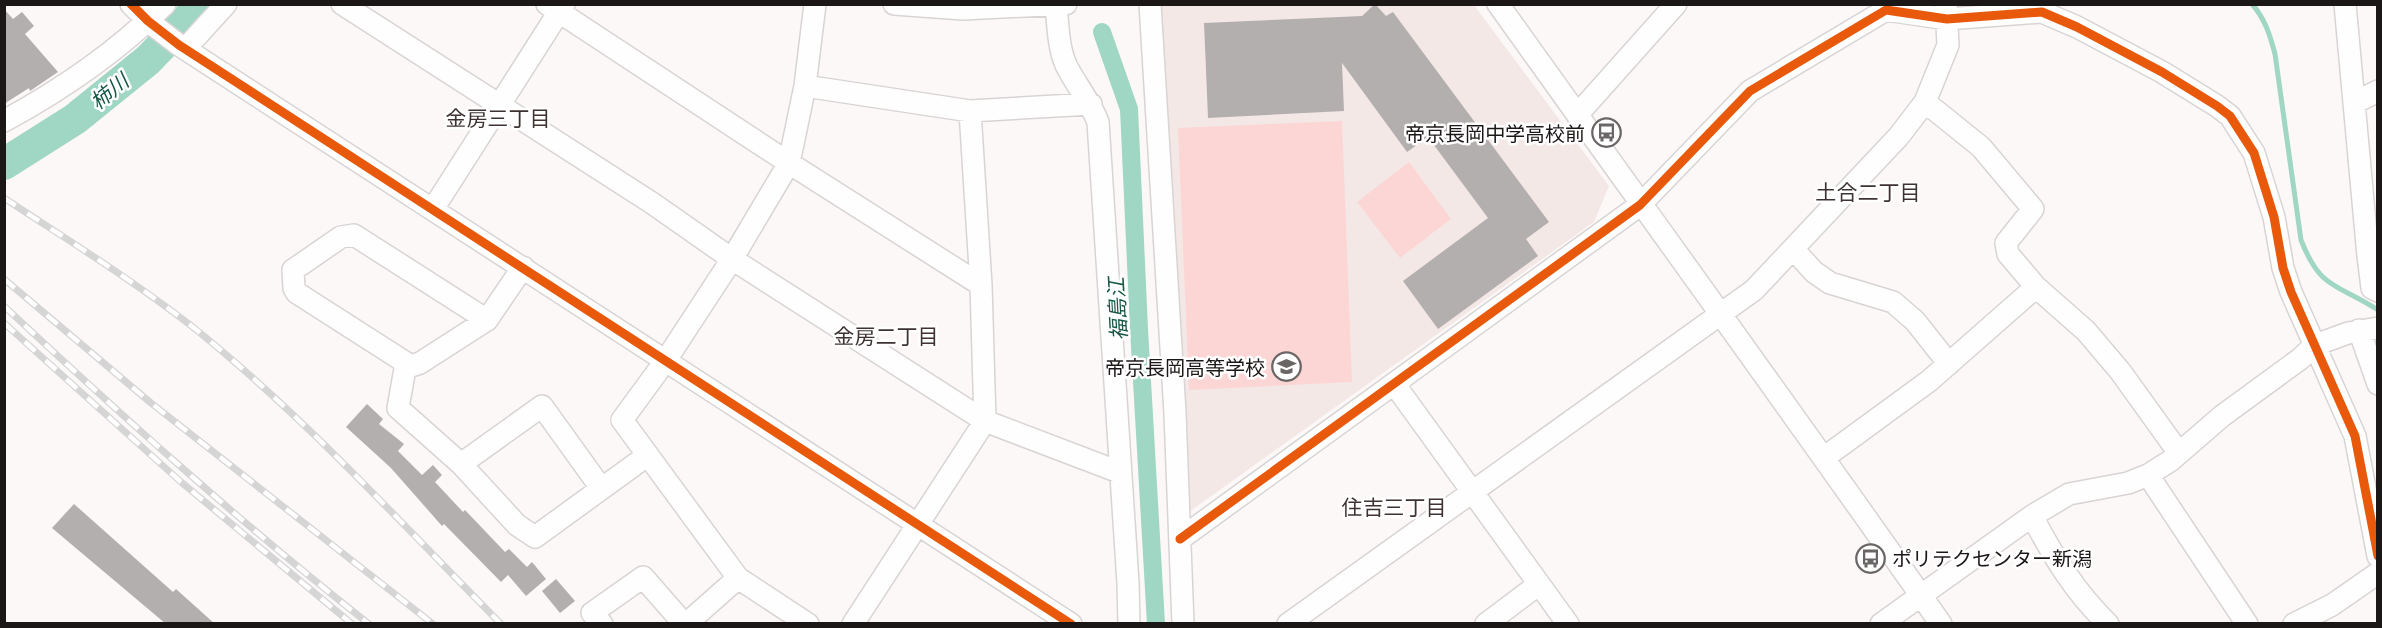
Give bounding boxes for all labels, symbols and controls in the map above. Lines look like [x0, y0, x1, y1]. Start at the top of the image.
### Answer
water label: 柿川 [85, 67, 134, 114]
district label: 金房三丁目 [446, 106, 551, 130]
bus stop icon: 帝京長岡中学高校前 [1590, 117, 1622, 149]
place label: 帝京長岡中学高校前 [1405, 122, 1585, 145]
district label: 土合二丁目 [1816, 180, 1921, 204]
water label: 福島江 [1103, 275, 1131, 341]
district label: 金房二丁目 [834, 324, 939, 348]
school or university icon: 帝京長岡高等学校 [1270, 351, 1302, 383]
place label: 帝京長岡高等学校 [1105, 356, 1265, 379]
district label: 住吉三丁目 [1342, 495, 1447, 519]
bus stop icon: ポリテクセンター新潟 [1855, 542, 1887, 574]
place label: ポリテクセンター新潟 [1892, 547, 2092, 570]

